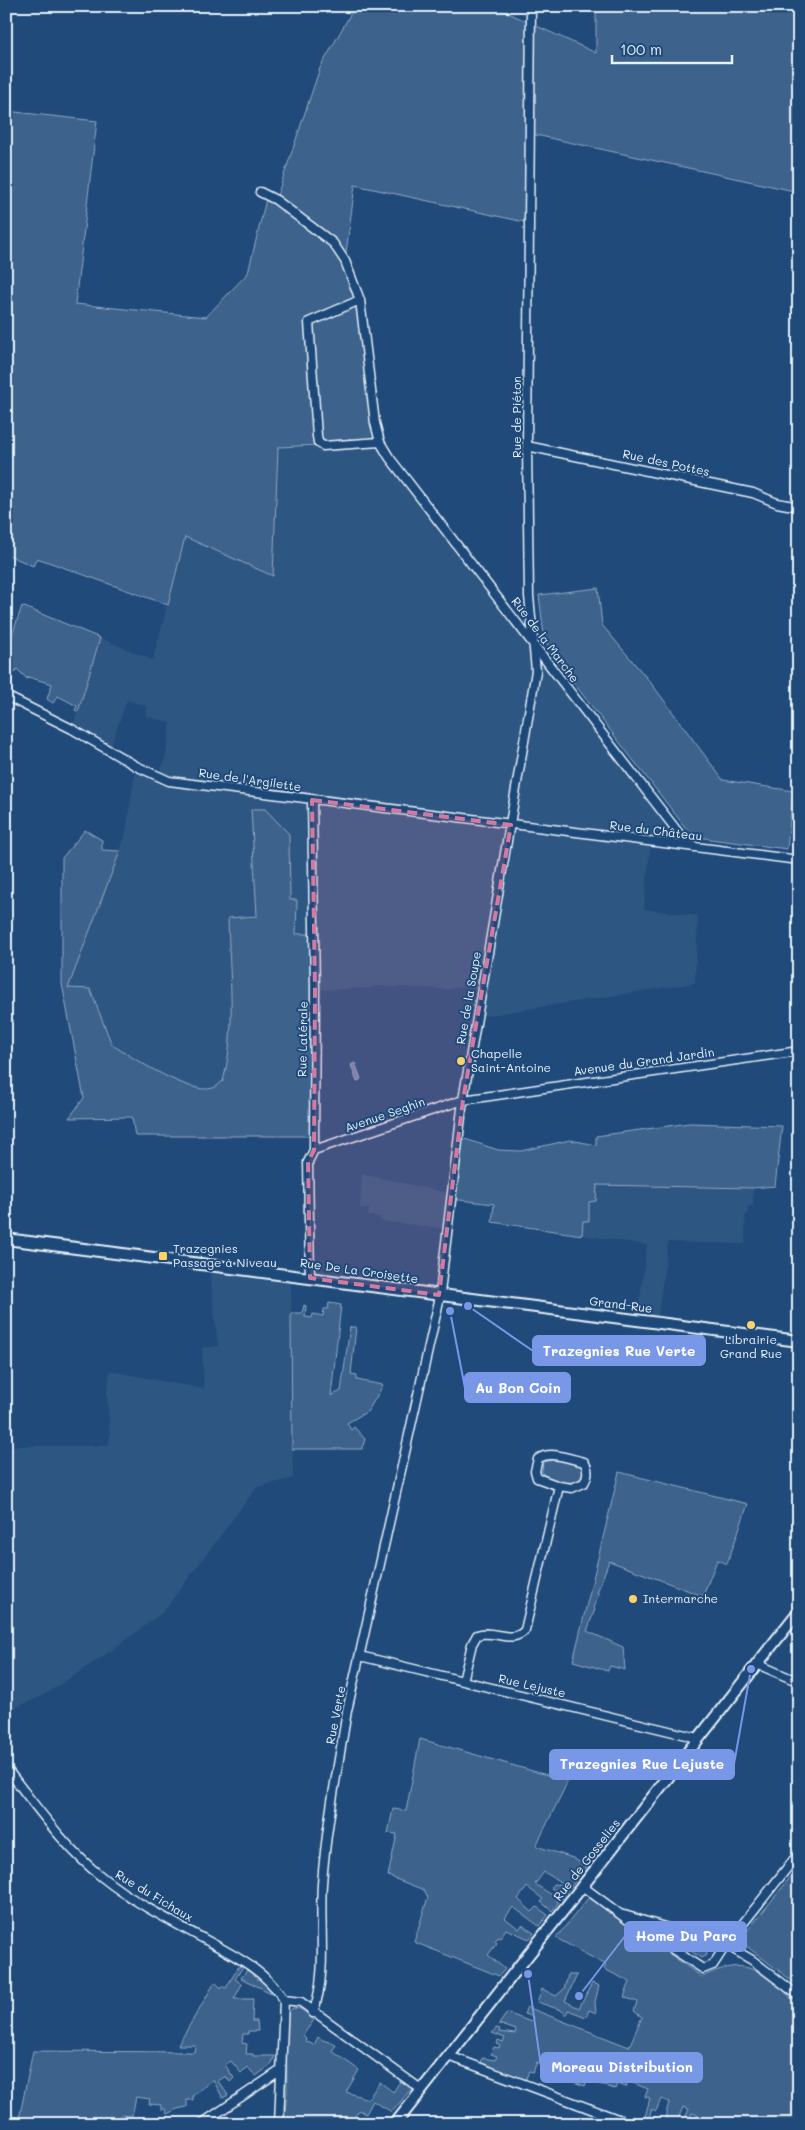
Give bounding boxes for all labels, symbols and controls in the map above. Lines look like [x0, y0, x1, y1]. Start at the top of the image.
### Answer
scale bar [612, 32, 732, 64]
text: 100 m [620, 39, 662, 59]
street label: Rue de Piéton [508, 376, 524, 458]
street label: Rue des Pottes [621, 445, 711, 479]
street label: Rue de la Marche [508, 593, 583, 685]
street label: Rue de l'Argilette [198, 764, 302, 794]
street label: Rue du Château [609, 816, 703, 844]
street label: Rue de la Soupe [452, 950, 484, 1046]
street label: Rue Latérale [293, 1001, 311, 1077]
street label: Avenue du Grand Jardin [572, 1043, 715, 1079]
place label: Chapelle Saint-Antoine [471, 1045, 551, 1075]
marker: Chapelle Saint-Antoine [455, 1055, 467, 1067]
street label: Avenue Seghin [343, 1093, 427, 1135]
place label: Trazegnies Passage à Niveau [173, 1240, 277, 1270]
marker: Trazegnies Passage à Niveau [157, 1250, 169, 1262]
street label: Rue De La Croisette [299, 1254, 419, 1286]
street label: Grand-Rue [589, 1292, 654, 1316]
marker: Librairie Grand Rue [745, 1319, 757, 1331]
place label: Librairie Grand Rue [720, 1331, 782, 1361]
callout: Trazegnies Rue Verte [533, 1336, 705, 1365]
text: Trazegnies Rue Verte [543, 1341, 695, 1360]
callout: Au Bon Coin [465, 1373, 570, 1402]
text: Au Bon Coin [475, 1378, 561, 1397]
place label: Intermarche [643, 1590, 718, 1606]
marker: Intermarche [627, 1593, 639, 1605]
street label: Rue Lejuste [497, 1670, 567, 1701]
street label: Rue Verte [321, 1684, 349, 1745]
callout: Trazegnies Rue Lejuste [550, 1750, 734, 1779]
text: Trazegnies Rue Lejuste [560, 1754, 724, 1773]
street label: Rue de Gosselies [549, 1815, 623, 1903]
street label: Rue du Fichaux [113, 1866, 196, 1925]
callout: Home Du Parc [625, 1922, 746, 1951]
text: Home Du Parc [635, 1926, 737, 1945]
callout: Moreau Distribution [541, 2053, 702, 2082]
text: Moreau Distribution [551, 2057, 693, 2076]

